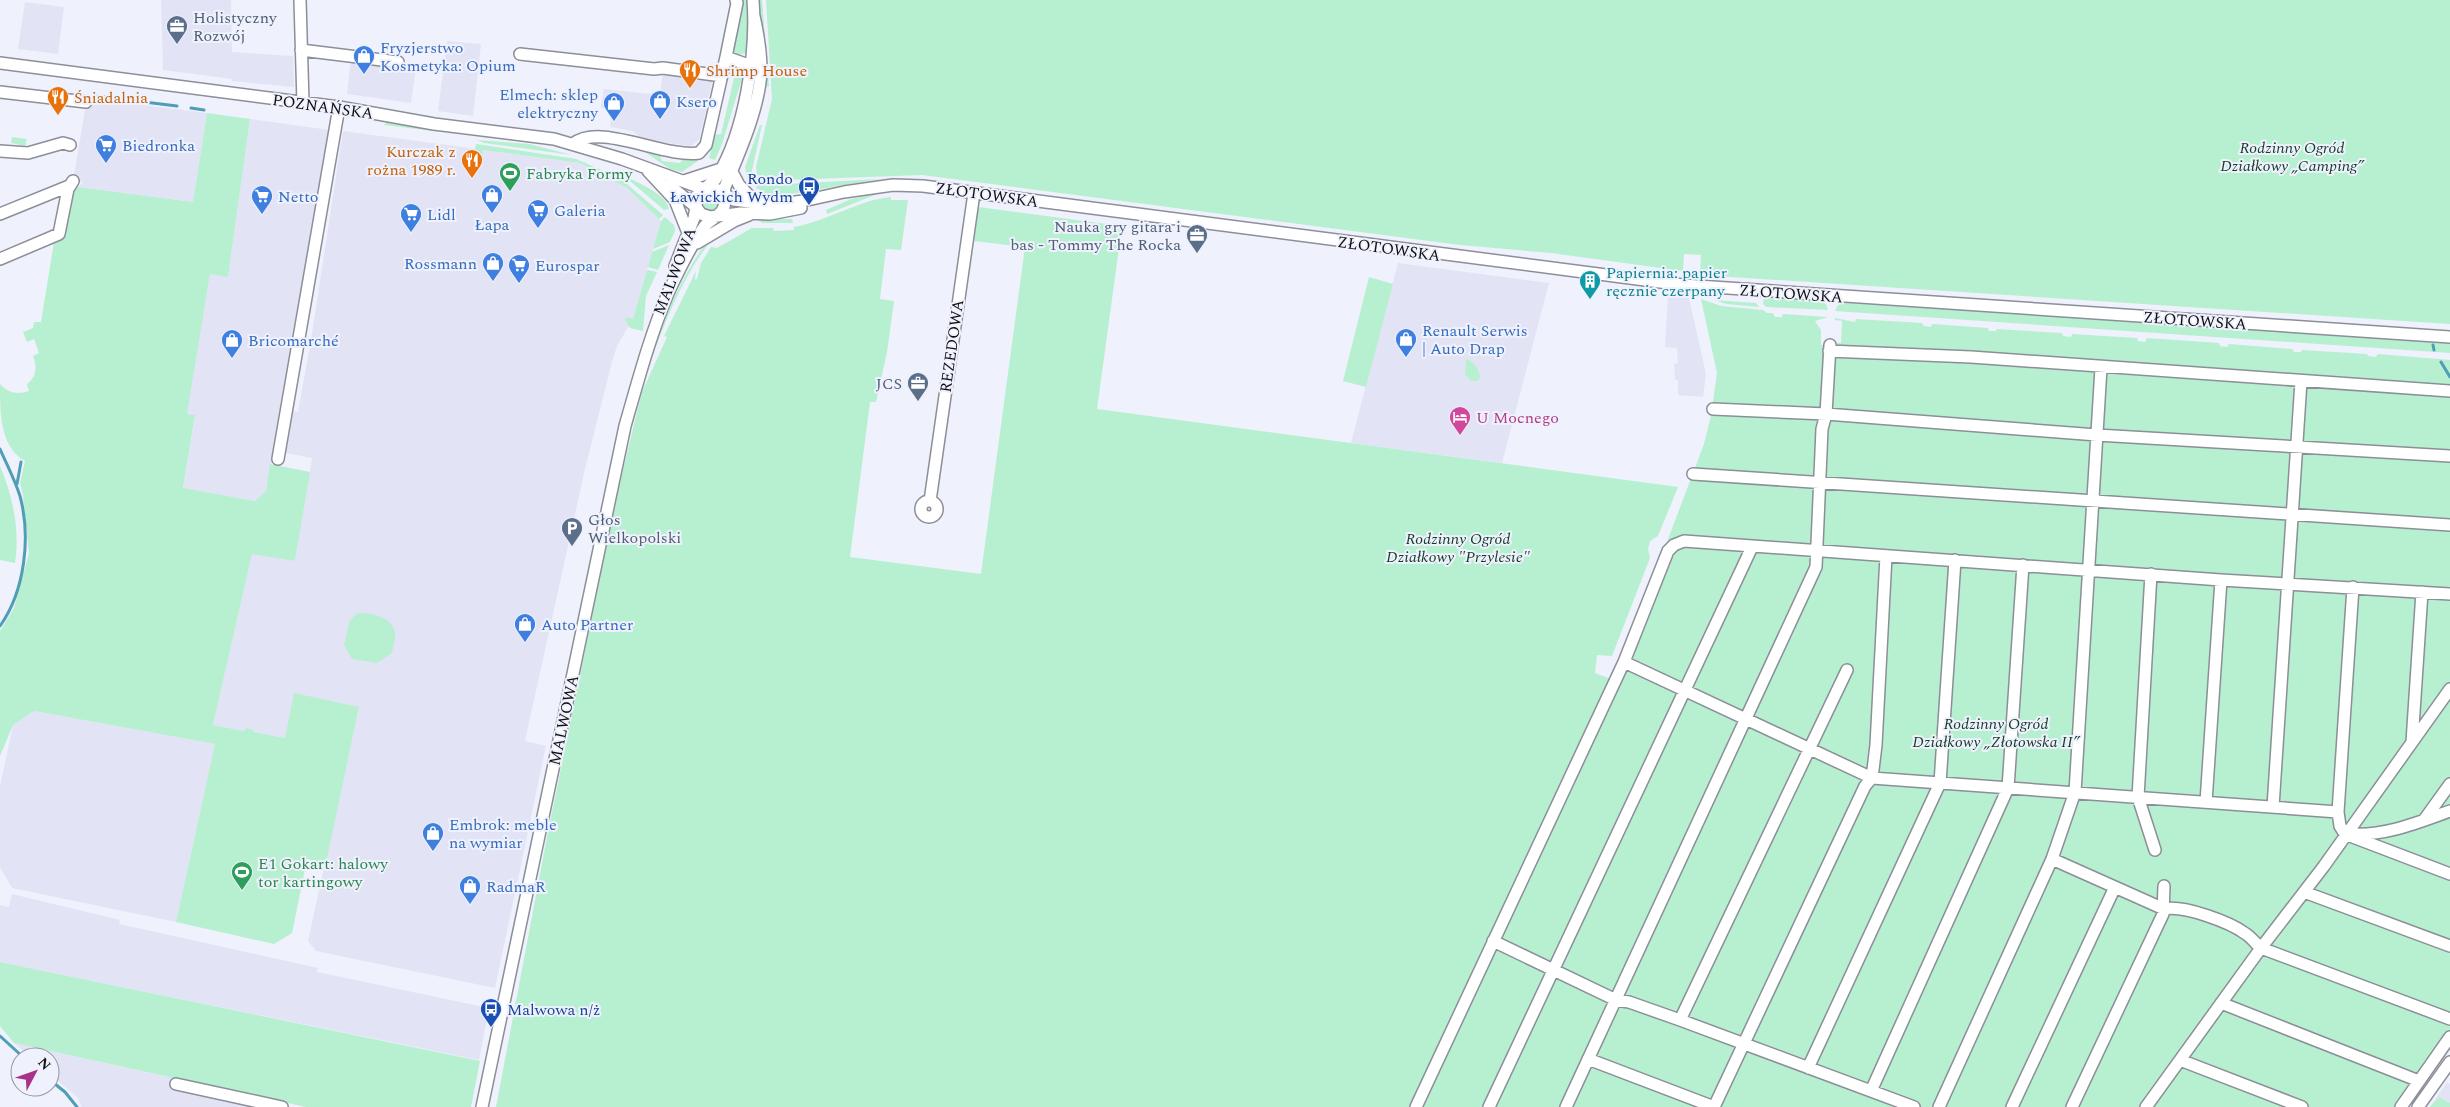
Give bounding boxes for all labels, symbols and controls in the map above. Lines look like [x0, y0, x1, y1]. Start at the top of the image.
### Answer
place label: Holistyczny Rozwój [193, 6, 278, 48]
office icon: Holistyczny Rozwój [165, 14, 189, 45]
place label: Fryzjerstwo Kosmetyka: Opium [380, 36, 516, 78]
shop icon: Fryzjerstwo Kosmetyka: Opium [352, 44, 376, 75]
restaurant icon: Shrimp House [678, 58, 702, 89]
place label: Shrimp House [706, 59, 807, 83]
place label: Elmech: sklep elektryczny [499, 83, 599, 125]
restaurant icon: Śniadalnia [46, 85, 70, 116]
place label: Śniadalnia [74, 86, 148, 110]
street label: POZNAŃSKA [271, 88, 375, 126]
shop icon: Ksero [648, 89, 672, 120]
place label: Ksero [676, 90, 717, 114]
shop icon: Elmech: sklep elektryczny [602, 91, 626, 122]
supermarket icon: Biedronka [94, 133, 118, 164]
place label: Biedronka [122, 134, 195, 158]
park label: Rodzinny Ogród Działkowy „Camping” [2220, 136, 2365, 178]
place label: Kurczak z rożna 1989 r. [367, 140, 456, 182]
restaurant icon: Kurczak z rożna 1989 r. [460, 148, 484, 179]
sports icon: Fabryka Formy [498, 161, 522, 192]
place label: Fabryka Formy [526, 162, 634, 186]
place label: Rondo Ławickich Wydm [670, 167, 793, 209]
bus stop icon: Rondo Ławickich Wydm [797, 175, 821, 206]
street label: ZŁOTOWSKA [934, 176, 1040, 214]
shop icon: Łapa [480, 183, 504, 214]
supermarket icon: Netto [250, 184, 274, 215]
place label: Netto [278, 185, 319, 209]
supermarket icon: Galeria [526, 198, 550, 229]
place label: Galeria [554, 199, 606, 223]
supermarket icon: Lidl [399, 202, 423, 233]
place label: Lidl [427, 203, 456, 227]
place label: Łapa [475, 213, 510, 237]
place label: Nauka gry gitara i bas - Tommy The Rocka [1010, 215, 1181, 257]
office icon: Nauka gry gitara i bas - Tommy The Rocka [1185, 223, 1209, 254]
street label: MALWOWA [647, 224, 703, 319]
street label: ZŁOTOWSKA [1336, 230, 1442, 268]
shop icon: Rossmann [481, 251, 505, 282]
place label: Rossmann [404, 252, 477, 276]
supermarket icon: Eurospar [507, 253, 531, 284]
place label: Eurospar [535, 254, 600, 278]
place label: Papiernia: papier ręcznie czerpany [1606, 261, 1727, 303]
building icon: Papiernia: papier ręcznie czerpany [1578, 269, 1602, 300]
street label: ZŁOTOWSKA [1738, 278, 1844, 310]
street label: REZEDOWA [934, 298, 970, 394]
street label: ZŁOTOWSKA [2142, 305, 2248, 337]
place label: Renault Serwis | Auto Drap [1422, 319, 1528, 361]
shop icon: Renault Serwis | Auto Drap [1394, 327, 1418, 358]
shop icon: Bricomarché [220, 328, 244, 359]
place label: Bricomarché [248, 329, 339, 353]
office icon: JCS [906, 371, 930, 402]
place label: JCS [876, 372, 902, 396]
hotel icon: U Mocnego [1448, 405, 1472, 436]
place label: U Mocnego [1476, 406, 1559, 430]
place label: Głos Wielkopolski [588, 508, 681, 550]
parking icon: Głos Wielkopolski [560, 516, 584, 547]
park label: Rodzinny Ogród Działkowy "Przylesie" [1386, 527, 1531, 569]
shop icon: Auto Partner [513, 612, 537, 643]
place label: Auto Partner [541, 613, 633, 637]
street label: MALWOWA [543, 673, 585, 768]
park label: Rodzinny Ogród Działkowy „Złotowska II” [1912, 712, 2081, 754]
place label: Embrok: meble na wymiar [449, 813, 557, 855]
shop icon: Embrok: meble na wymiar [421, 821, 445, 852]
place label: E1 Gokart: halowy tor kartingowy [258, 852, 389, 894]
sports icon: E1 Gokart: halowy tor kartingowy [230, 860, 254, 891]
shop icon: RadmaR [458, 874, 482, 905]
place label: RadmaR [486, 875, 546, 899]
bus stop icon: Malwowa n/ż [479, 997, 503, 1028]
place label: Malwowa n/ż [507, 998, 600, 1022]
north arrow [10, 1047, 60, 1097]
text: N [33, 1053, 56, 1075]

